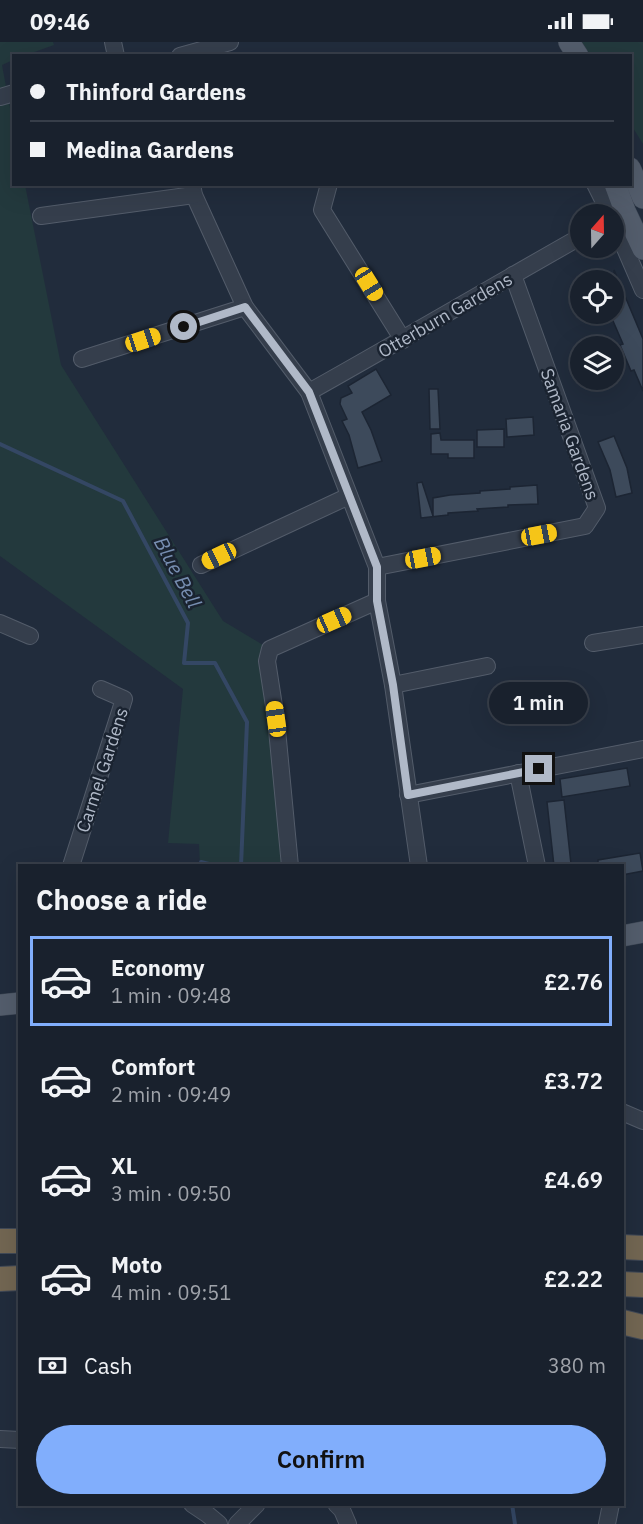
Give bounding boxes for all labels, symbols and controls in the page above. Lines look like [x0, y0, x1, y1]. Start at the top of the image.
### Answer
text: 09:46 [30, 7, 90, 36]
text: Thinford Gardens [66, 77, 246, 106]
text: Medina Gardens [66, 135, 234, 164]
north arrow [570, 204, 624, 258]
map controls [570, 204, 624, 390]
car [352, 264, 386, 304]
street label: Otterburn Gardens [374, 267, 516, 363]
button: locate [570, 270, 624, 324]
route start [170, 313, 197, 340]
car [123, 326, 163, 354]
button: layers [570, 336, 624, 390]
street label: Samaria Gardens [536, 365, 604, 503]
car [520, 523, 558, 547]
water label: Blue Bell [148, 532, 208, 613]
car [199, 540, 239, 572]
car [404, 546, 442, 570]
car [314, 604, 354, 636]
callout: 1 min [490, 682, 588, 724]
text: 1 min [513, 689, 564, 716]
car [265, 700, 287, 738]
street label: Carmel Gardens [71, 705, 133, 835]
route end [525, 755, 552, 782]
text: Choose a ride [36, 882, 207, 917]
text: Economy [111, 953, 205, 982]
icon: car [39, 954, 93, 1008]
text: £2.76 [544, 967, 603, 996]
text: 1 min · 09:48 [111, 982, 231, 1009]
text: Comfort [111, 1052, 195, 1081]
icon: car [39, 1053, 93, 1107]
text: £3.72 [544, 1066, 603, 1095]
text: 2 min · 09:49 [111, 1081, 231, 1108]
text: XL [111, 1151, 137, 1180]
icon: car [39, 1152, 93, 1206]
text: £4.69 [544, 1165, 603, 1194]
text: 3 min · 09:50 [111, 1180, 231, 1207]
text: Moto [111, 1250, 162, 1279]
icon: car [39, 1251, 93, 1305]
text: £2.22 [544, 1264, 603, 1293]
text: 4 min · 09:51 [111, 1279, 231, 1306]
icon: cash [36, 1349, 69, 1382]
text: Cash [84, 1351, 133, 1380]
text: 380 m [548, 1352, 606, 1379]
button: Confirm [36, 1425, 606, 1494]

